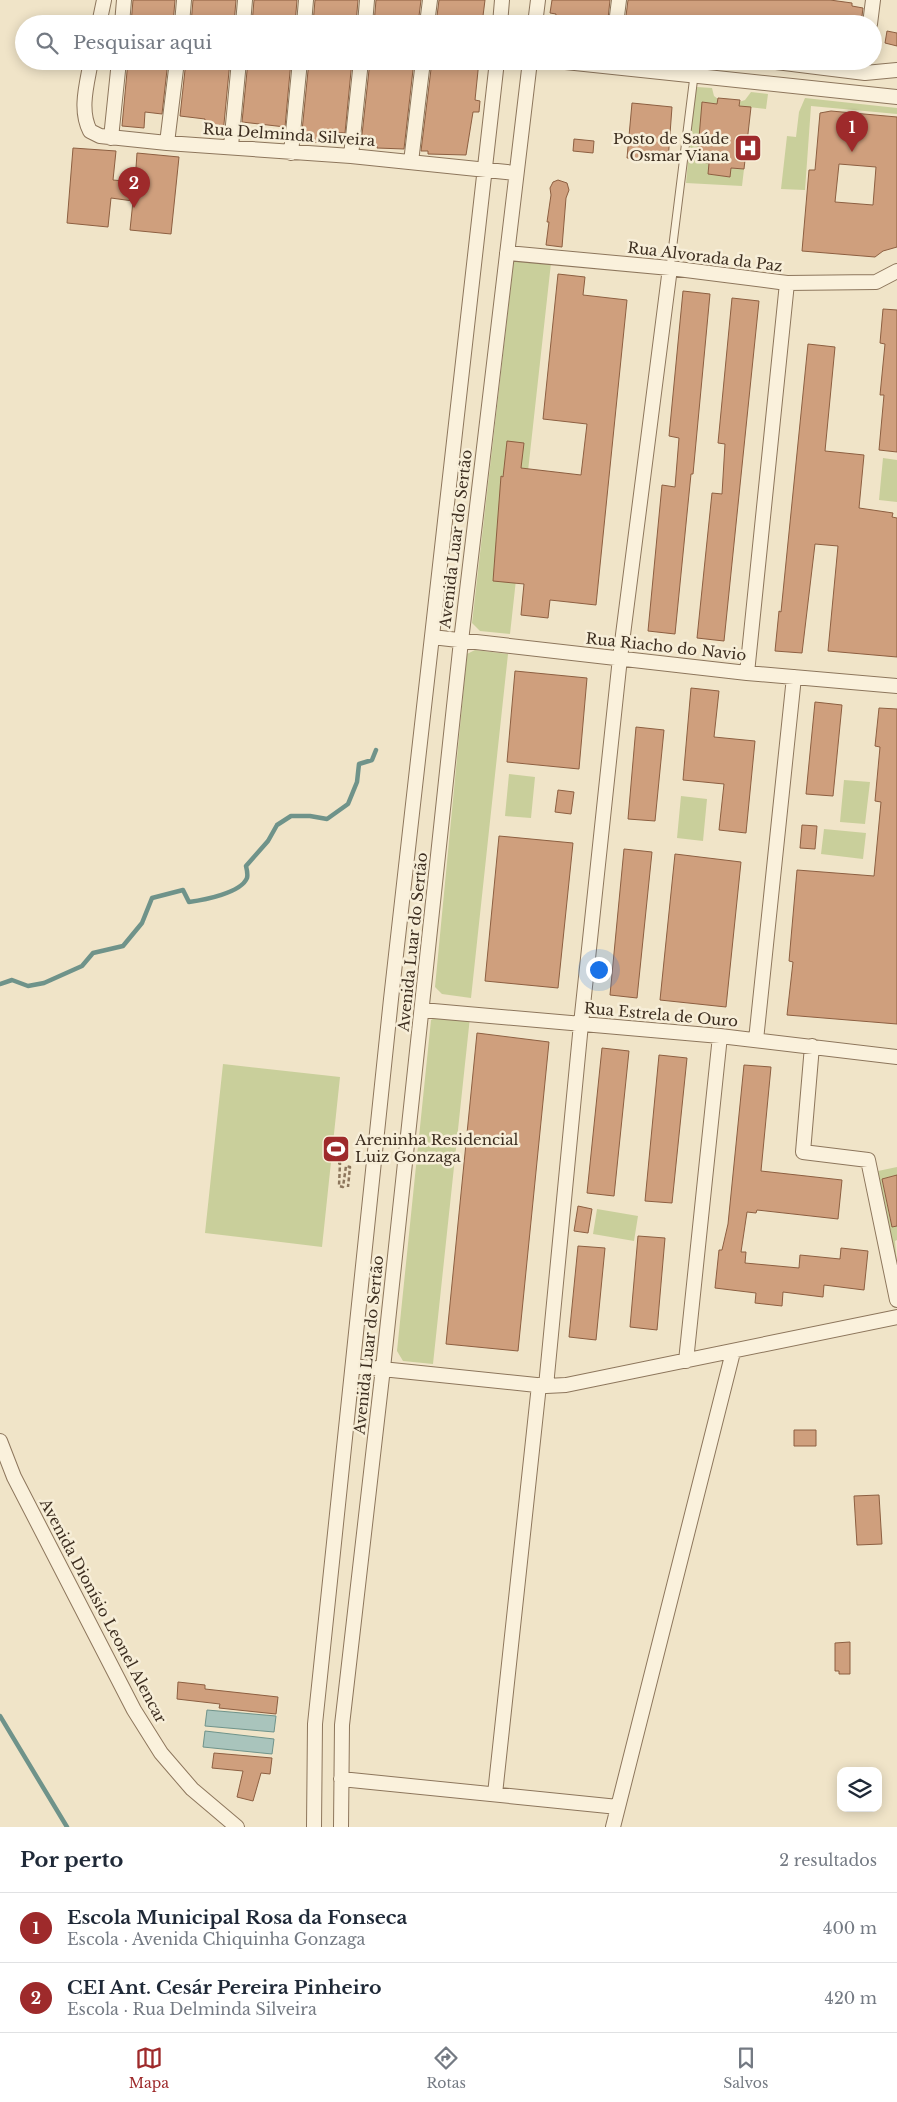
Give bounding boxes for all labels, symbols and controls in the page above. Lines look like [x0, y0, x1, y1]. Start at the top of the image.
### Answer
search box [15, 15, 882, 70]
icon: search [33, 29, 61, 57]
text: Pesquisar aqui [73, 31, 212, 54]
pin: 1 [836, 111, 868, 152]
street label: Rua Delminda Silveira [202, 119, 377, 150]
place label: Posto de Saúde Osmar Viana [613, 129, 730, 165]
hospital icon: Posto de Saúde Osmar Viana [733, 133, 763, 163]
pin: 2 [118, 167, 150, 208]
street label: Rua Alvorada da Paz [626, 238, 784, 275]
street label: Avenida Luar do Sertão [435, 448, 476, 630]
street label: Rua Riacho do Navio [585, 629, 747, 664]
street label: Avenida Luar do Sertão [394, 851, 431, 1033]
your location [586, 957, 612, 983]
street label: Rua Estrela de Ouro [583, 998, 739, 1031]
place label: Areninha Residencial Luiz Gonzaga [354, 1130, 518, 1166]
sports icon: Areninha Residencial Luiz Gonzaga [321, 1134, 351, 1164]
street label: Avenida Luar do Sertão [350, 1254, 387, 1436]
street label: Avenida Dionísio Leonel Alencar [36, 1494, 171, 1727]
map controls [837, 1767, 882, 1812]
button: layers [837, 1767, 882, 1812]
text: Por perto [20, 1847, 123, 1873]
text: 2 resultados [779, 1850, 877, 1870]
text: Escola Municipal Rosa da Fonseca [67, 1906, 407, 1929]
text: 1 [33, 1918, 39, 1938]
text: 400 m [823, 1918, 877, 1938]
text: Escola · Avenida Chiquinha Gonzaga [67, 1929, 365, 1949]
text: CEI Ant. Cesár Pereira Pinheiro [67, 1976, 381, 1999]
text: 2 [31, 1988, 41, 2008]
text: 420 m [825, 1988, 877, 2008]
text: Escola · Rua Delminda Silveira [67, 1999, 317, 2019]
tab: Mapa [129, 2044, 169, 2092]
tab: Rotas [426, 2044, 466, 2092]
tab: Salvos [723, 2044, 768, 2092]

